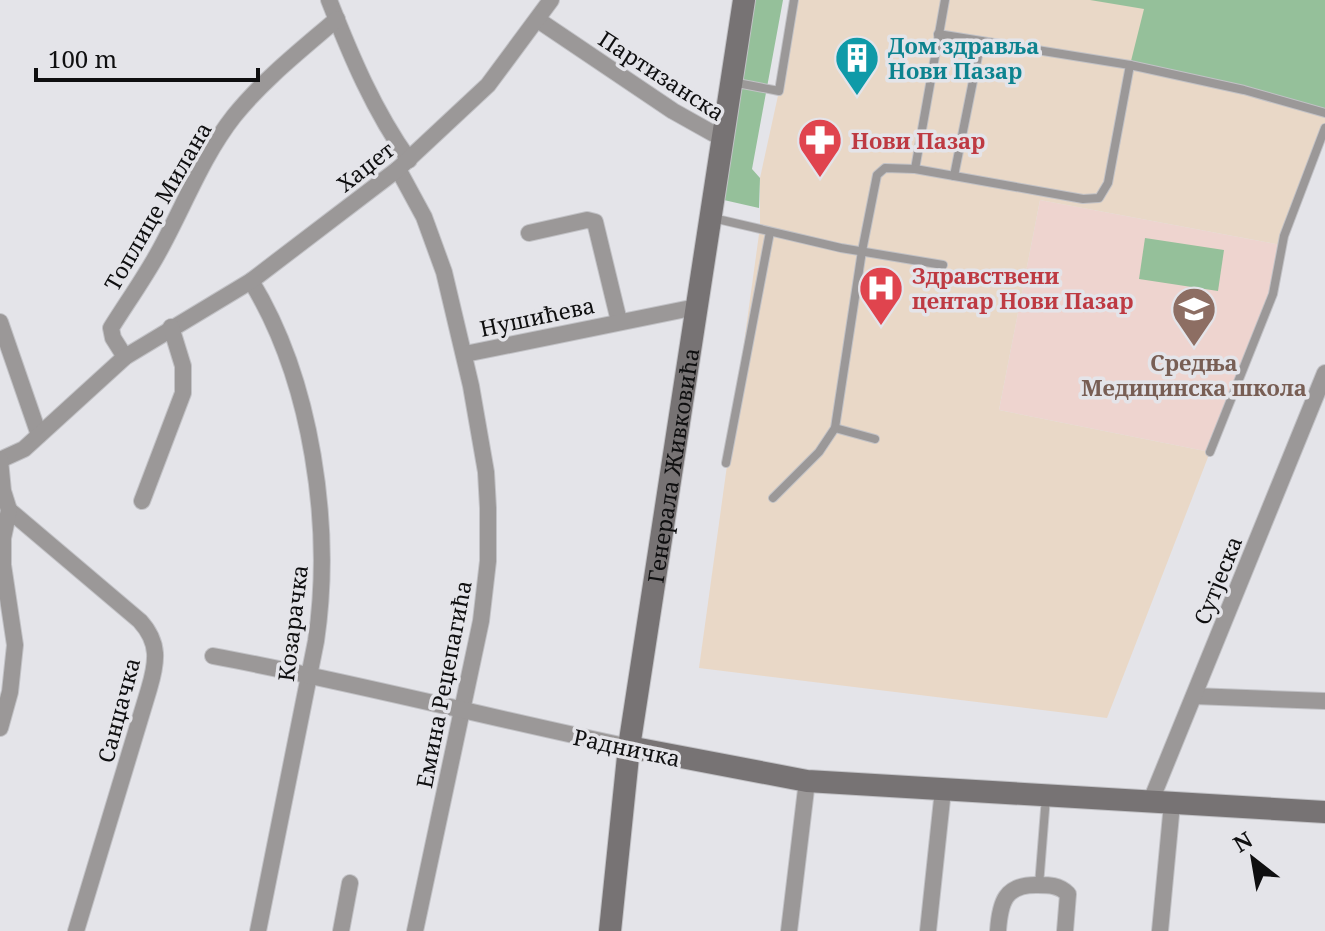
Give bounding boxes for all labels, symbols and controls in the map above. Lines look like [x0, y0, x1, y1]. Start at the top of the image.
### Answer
street label: Партизанска [593, 23, 731, 127]
place label: Дом здравља Нови Пазар [888, 30, 1039, 85]
scale bar [36, 32, 258, 82]
building icon: Дом здравља Нови Пазар [833, 34, 881, 97]
text: 100 m [48, 42, 117, 75]
street label: Топлице Милана [96, 116, 218, 296]
pharmacy icon: Нови Пазар [796, 116, 844, 179]
place label: Нови Пазар [851, 125, 985, 155]
street label: Хаџет [330, 134, 400, 198]
place label: Здравствени центар Нови Пазар [912, 260, 1134, 315]
hospital icon: Здравствени центар Нови Пазар [857, 264, 905, 327]
school or university icon: Средња Медицинска школа [1170, 285, 1218, 348]
street label: Нушићева [477, 289, 597, 343]
street label: Генерала Живковића [639, 346, 705, 585]
place label: Средња Медицинска школа [1081, 347, 1307, 402]
street label: Сутјеска [1186, 531, 1248, 629]
street label: Козарачка [270, 563, 314, 683]
street label: Емина Реџепагића [408, 578, 478, 790]
street label: Санџачка [90, 654, 146, 766]
street label: Радничка [571, 721, 683, 773]
north arrow [1213, 819, 1293, 899]
text: N [1227, 824, 1257, 858]

